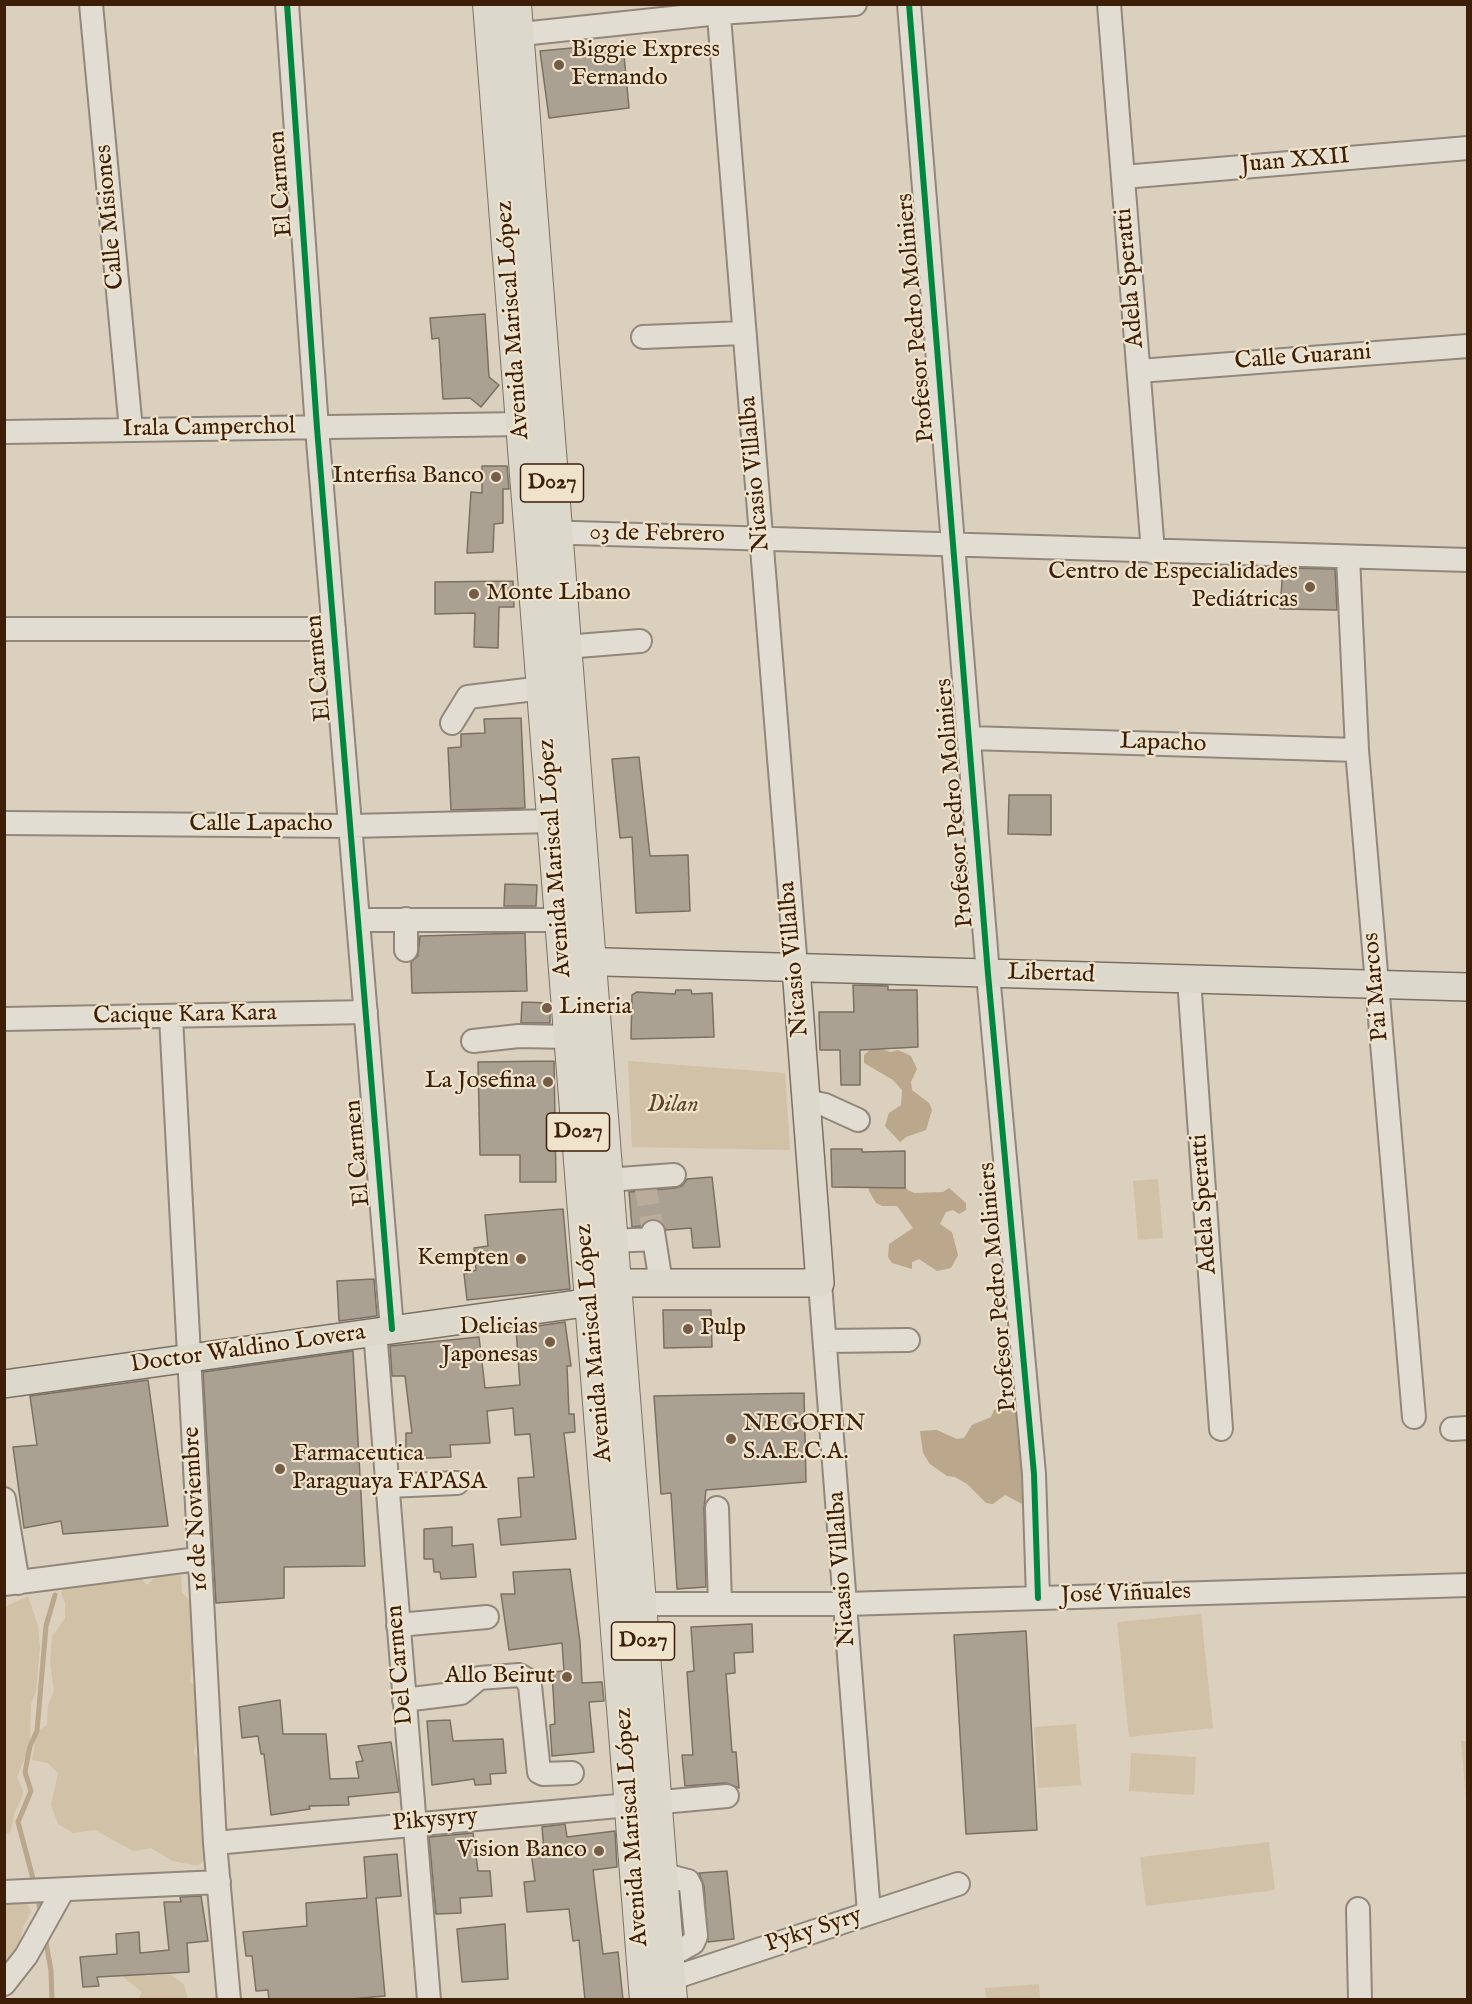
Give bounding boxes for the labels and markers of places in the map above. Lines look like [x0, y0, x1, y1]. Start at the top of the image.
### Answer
place label: Biggie Express Fernando [571, 37, 720, 93]
marker: Biggie Express Fernando [552, 58, 566, 72]
place label: Interfisa Banco [333, 463, 484, 491]
marker: Interfisa Banco [489, 470, 503, 484]
place label: Centro de Especialidades Pediátricas [1048, 559, 1298, 615]
place label: Monte Libano [486, 580, 631, 608]
marker: Centro de Especialidades Pediátricas [1303, 580, 1317, 594]
marker: Monte Libano [467, 587, 481, 601]
place label: Lineria [559, 994, 632, 1022]
marker: Lineria [540, 1001, 554, 1015]
place label: La Josefina [425, 1068, 536, 1096]
marker: La Josefina [541, 1075, 555, 1089]
place label: Kempten [417, 1245, 509, 1273]
marker: Kempten [514, 1252, 528, 1266]
place label: Delicias Japonesas [442, 1314, 538, 1370]
place label: Pulp [700, 1315, 746, 1343]
marker: Pulp [681, 1322, 695, 1336]
marker: Delicias Japonesas [543, 1335, 557, 1349]
place label: NEGOFIN S.A.E.C.A. [743, 1411, 865, 1467]
marker: NEGOFIN S.A.E.C.A. [724, 1432, 738, 1446]
place label: Farmaceutica Paraguaya FAPASA [292, 1441, 487, 1497]
marker: Farmaceutica Paraguaya FAPASA [273, 1462, 287, 1476]
place label: Allo Beirut [445, 1663, 555, 1691]
marker: Allo Beirut [560, 1670, 574, 1684]
place label: Vision Banco [457, 1837, 587, 1865]
marker: Vision Banco [592, 1844, 606, 1858]

